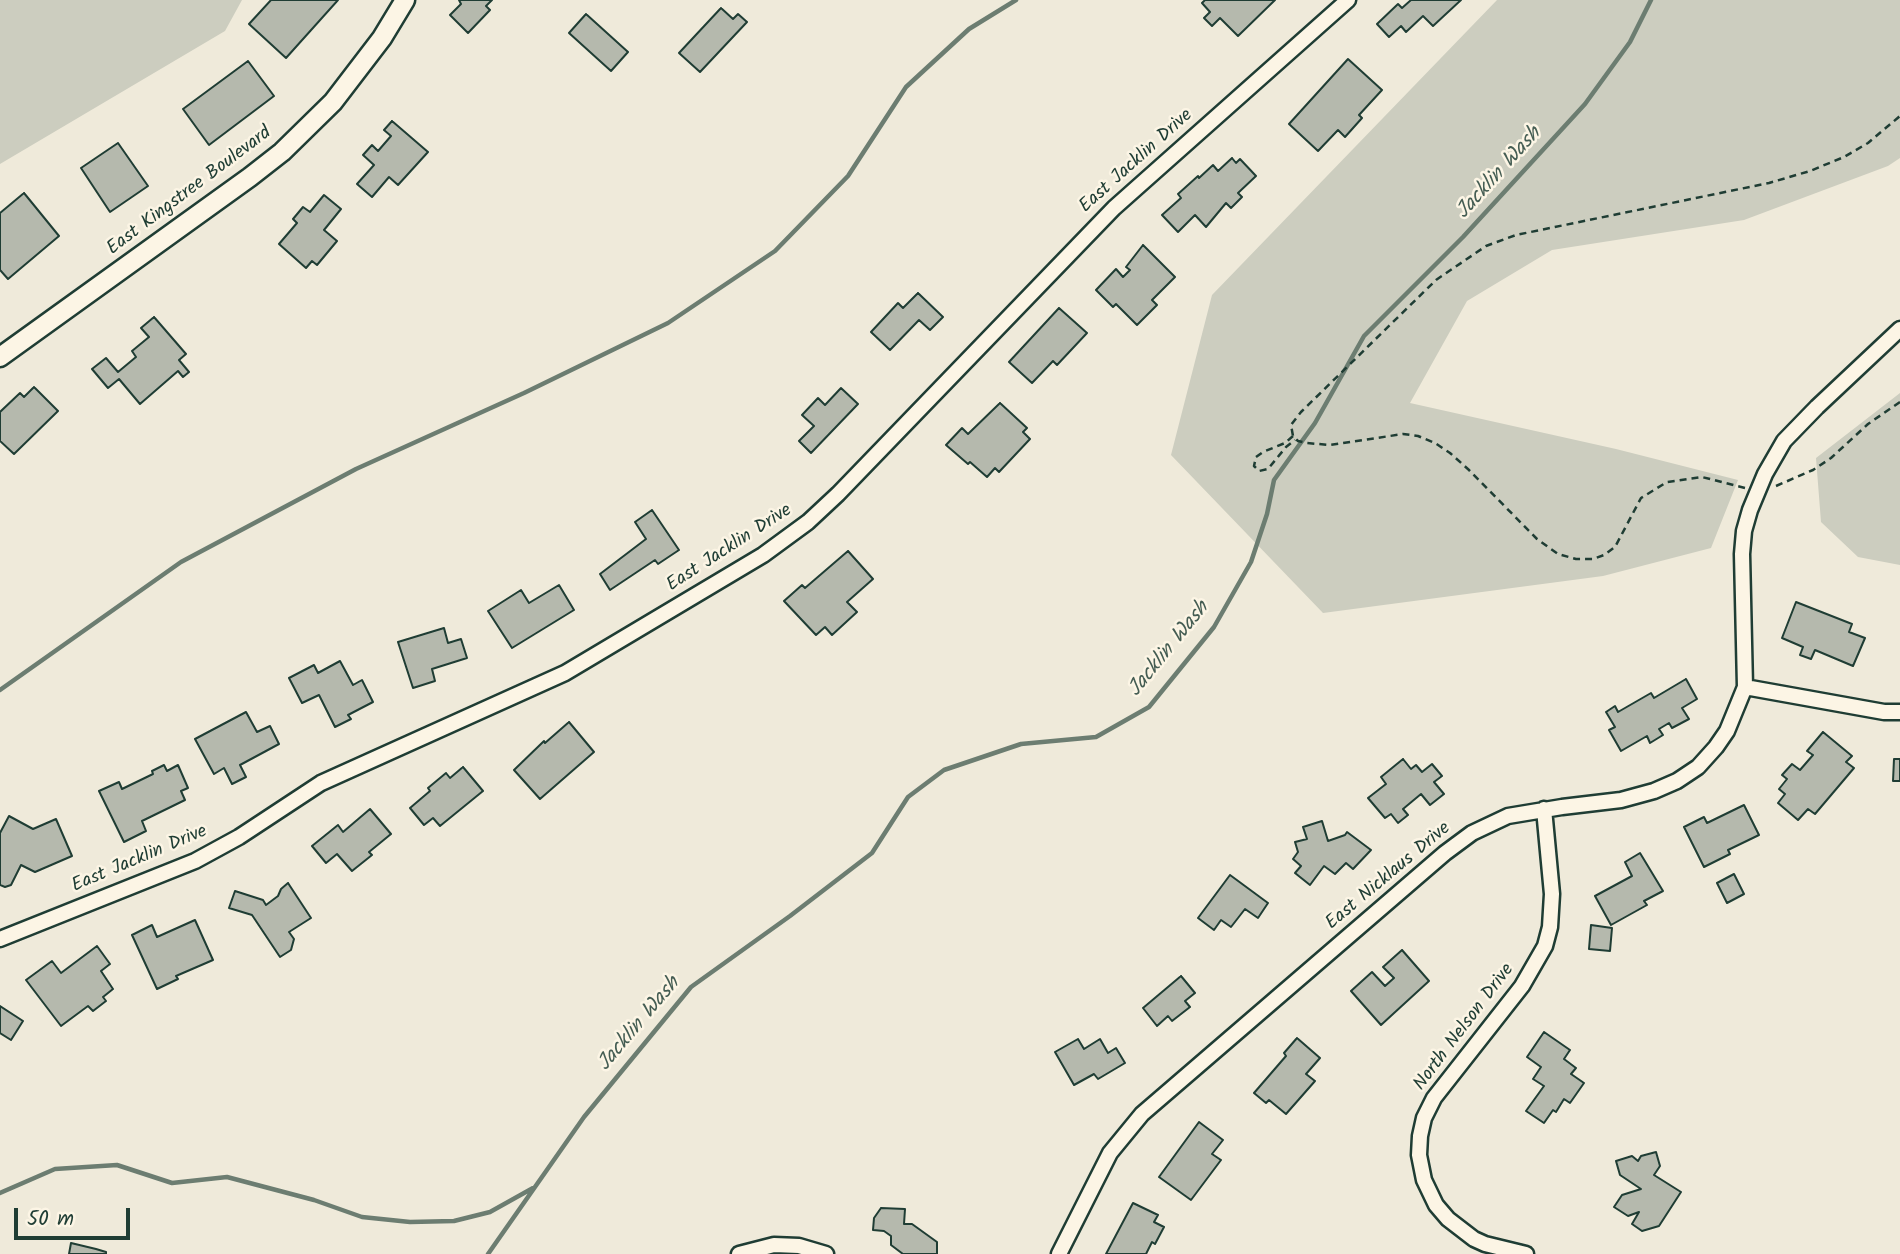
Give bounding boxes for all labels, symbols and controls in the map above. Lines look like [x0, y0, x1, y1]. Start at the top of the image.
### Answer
street label: East Jacklin Drive [1076, 105, 1198, 219]
street label: East Kingstree Boulevard [103, 123, 277, 261]
water label: Jacklin Wash [1452, 123, 1548, 225]
street label: East Jacklin Drive [663, 500, 797, 598]
water label: Jacklin Wash [1124, 597, 1216, 703]
street label: East Nicklaus Drive [1322, 818, 1456, 936]
street label: East Jacklin Drive [69, 821, 211, 899]
street label: North Nelson Drive [1410, 960, 1520, 1096]
water label: Jacklin Wash [593, 973, 687, 1077]
scale bar [18, 1194, 133, 1238]
text: 50 m [27, 1203, 74, 1236]

